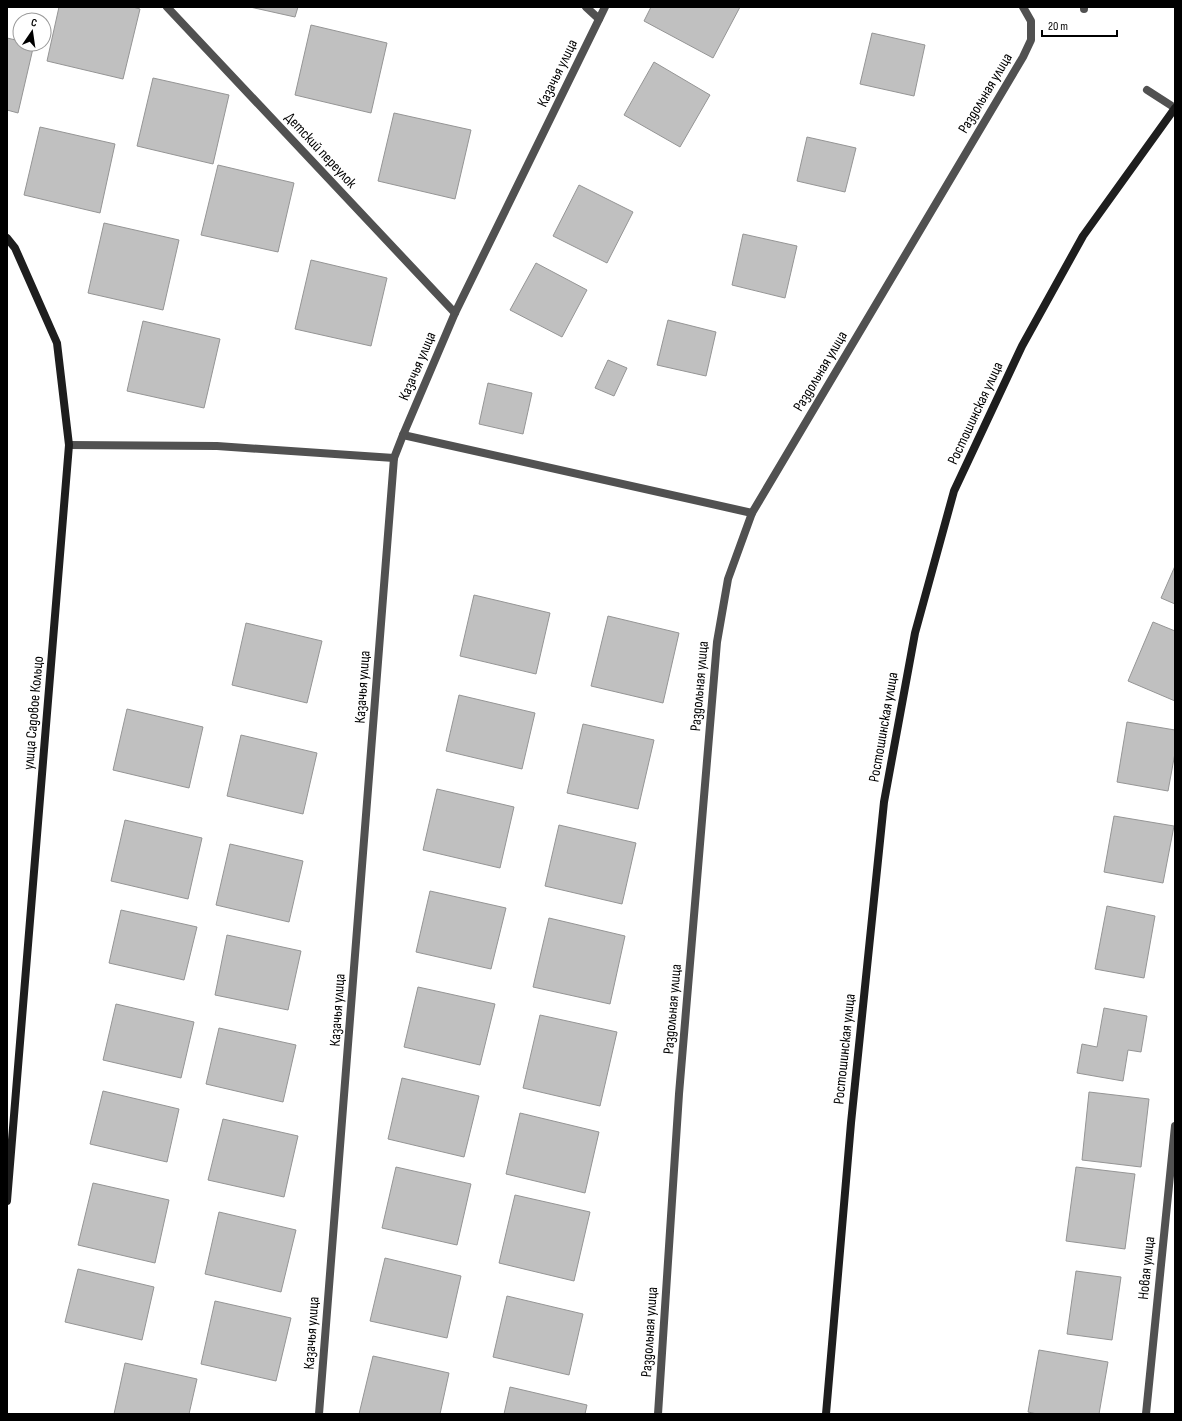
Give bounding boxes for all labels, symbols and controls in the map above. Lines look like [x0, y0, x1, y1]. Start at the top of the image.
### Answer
north arrow [12, 12, 52, 52]
scale bar [1042, 12, 1117, 38]
text: С [30, 16, 39, 30]
text: 20 m [1048, 19, 1068, 34]
street label: Казачья улица [533, 36, 582, 110]
street label: Раздольная улица [954, 49, 1017, 137]
street label: Детский переулок [281, 108, 361, 193]
street label: Раздольная улица [789, 327, 852, 415]
street label: Казачья улица [394, 329, 441, 404]
street label: Ростошинская улица [943, 359, 1008, 468]
street label: Раздольная улица [686, 640, 713, 732]
street label: Казачья улица [350, 650, 375, 724]
street label: улица Садовое Кольцо [19, 655, 48, 771]
street label: Ростошинская улица [864, 670, 903, 784]
street label: Раздольная улица [659, 963, 686, 1055]
street label: Казачья улица [325, 973, 350, 1047]
street label: Ростошинская улица [829, 993, 860, 1105]
street label: Новая улица [1134, 1235, 1159, 1301]
street label: Раздольная улица [637, 1286, 662, 1378]
street label: Казачья улица [299, 1296, 324, 1370]

